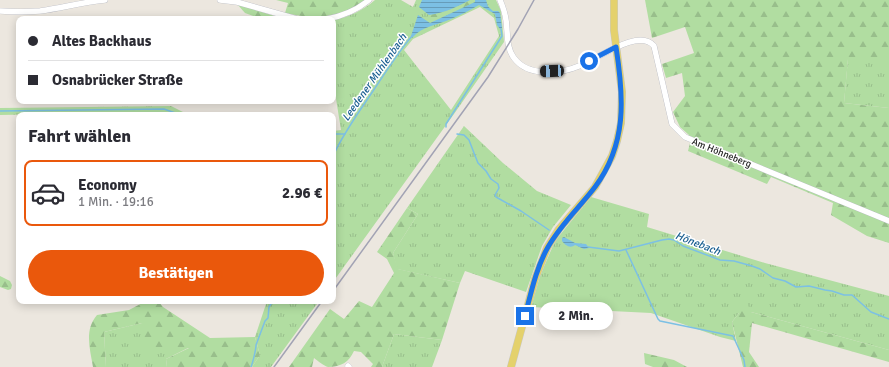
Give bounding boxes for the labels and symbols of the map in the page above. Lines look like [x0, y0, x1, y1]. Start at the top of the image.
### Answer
water label: Leedener Mühlenbach [339, 30, 410, 124]
route start [580, 52, 598, 70]
car [540, 64, 564, 78]
street label: Am Höhneberg [690, 136, 753, 170]
water label: Hönebach [673, 229, 723, 258]
callout: 2 Min. [539, 302, 613, 330]
route end [516, 307, 534, 325]

